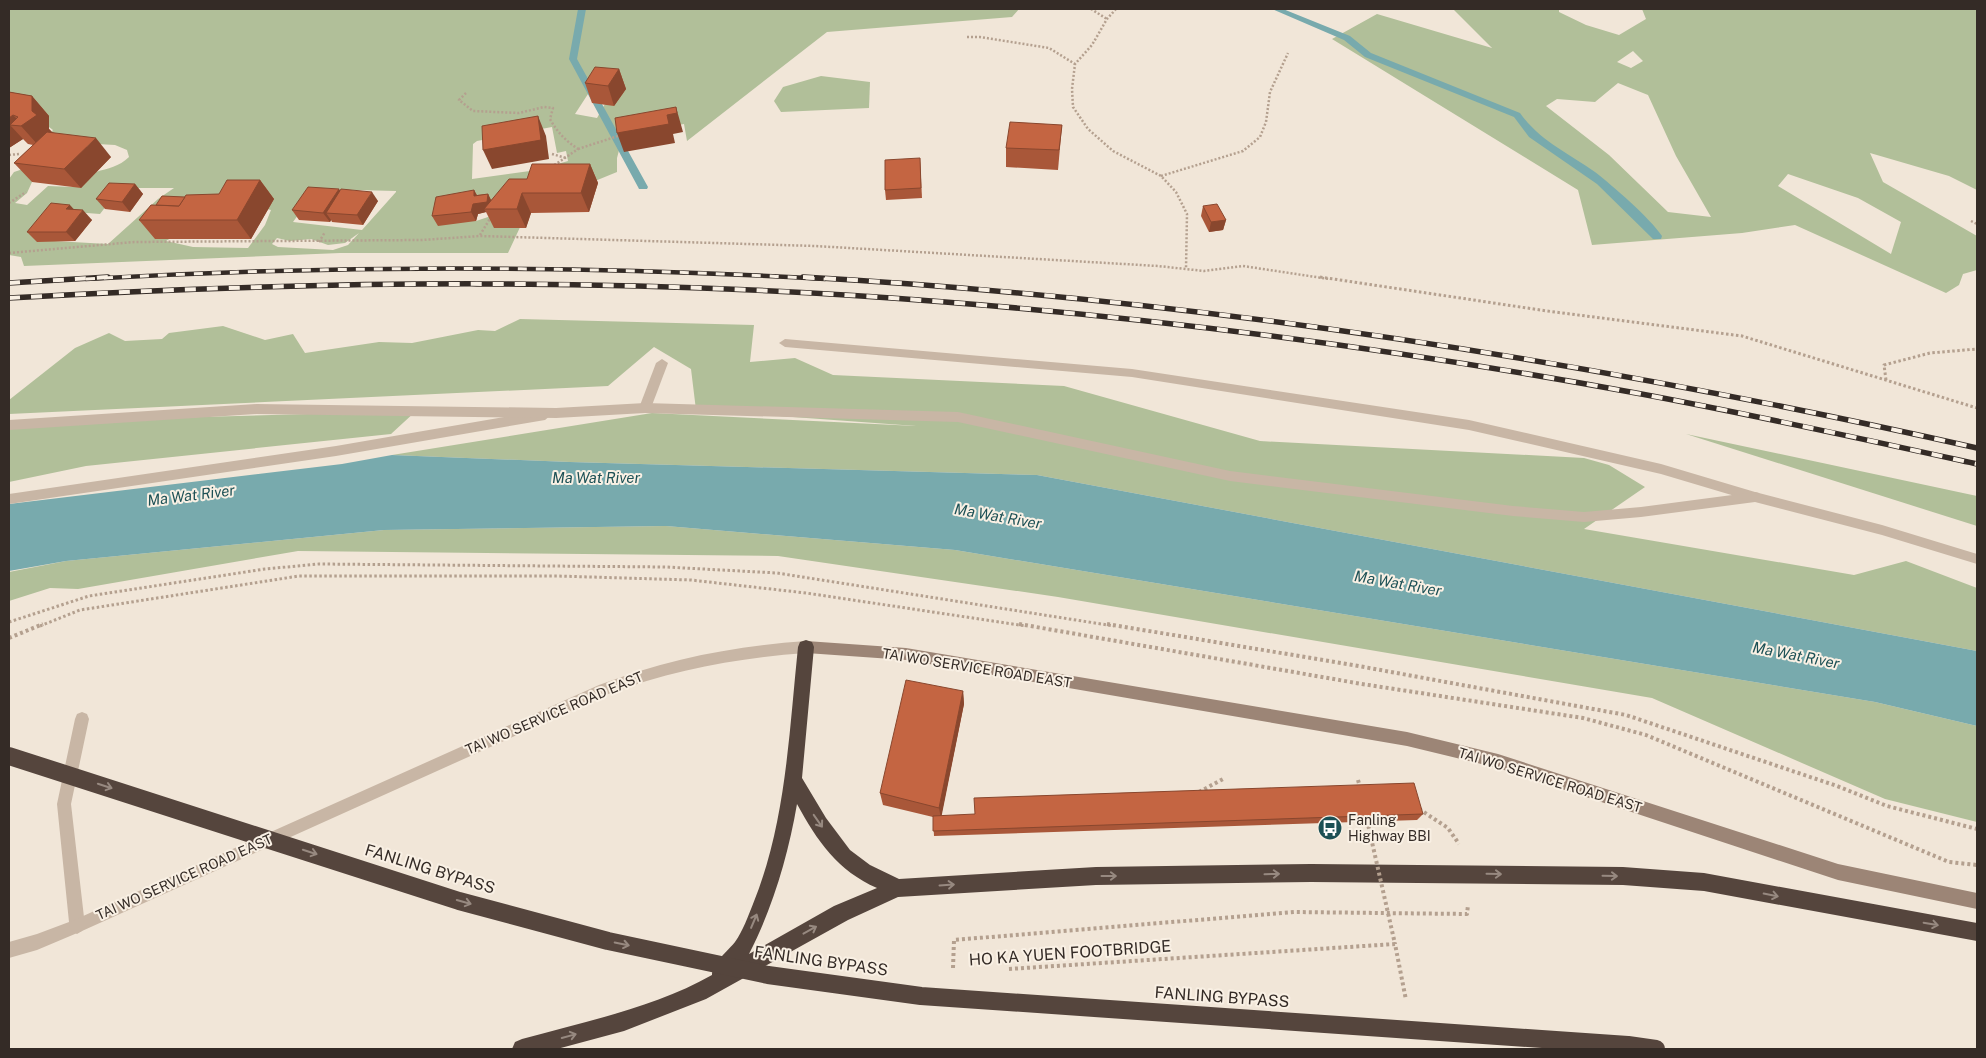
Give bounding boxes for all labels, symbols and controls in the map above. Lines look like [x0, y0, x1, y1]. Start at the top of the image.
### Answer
water label: Ma Wat River [552, 469, 640, 486]
water label: Ma Wat River [146, 481, 236, 509]
water label: Ma Wat River [953, 500, 1043, 532]
water label: Ma Wat River [1353, 567, 1443, 599]
water label: Ma Wat River [1751, 638, 1841, 672]
street label: TAI WO SERVICE ROAD EAST [881, 645, 1073, 691]
street label: TAI WO SERVICE ROAD EAST [463, 668, 645, 758]
street label: TAI WO SERVICE ROAD EAST [1456, 744, 1644, 816]
one-way arrow [97, 781, 113, 791]
place label: Fanling Highway BBI [1348, 812, 1431, 844]
one-way arrow [813, 814, 823, 828]
bus stop icon: Fanling Highway BBI [1317, 815, 1343, 841]
street label: TAI WO SERVICE ROAD EAST [93, 831, 275, 923]
street label: FANLING BYPASS [363, 840, 497, 898]
one-way arrow [302, 848, 318, 858]
one-way arrow [1263, 869, 1279, 879]
one-way arrow [1486, 869, 1502, 879]
one-way arrow [1100, 871, 1117, 881]
one-way arrow [1602, 871, 1618, 881]
one-way arrow [939, 881, 955, 890]
one-way arrow [1763, 890, 1779, 900]
one-way arrow [456, 898, 472, 908]
one-way arrow [750, 914, 760, 929]
one-way arrow [1923, 919, 1939, 929]
one-way arrow [802, 925, 817, 935]
street label: HO KA YUEN FOOTBRIDGE [968, 936, 1172, 970]
one-way arrow [613, 940, 629, 949]
street label: FANLING BYPASS [753, 942, 889, 980]
street label: FANLING BYPASS [1154, 983, 1290, 1011]
one-way arrow [560, 1031, 576, 1041]

